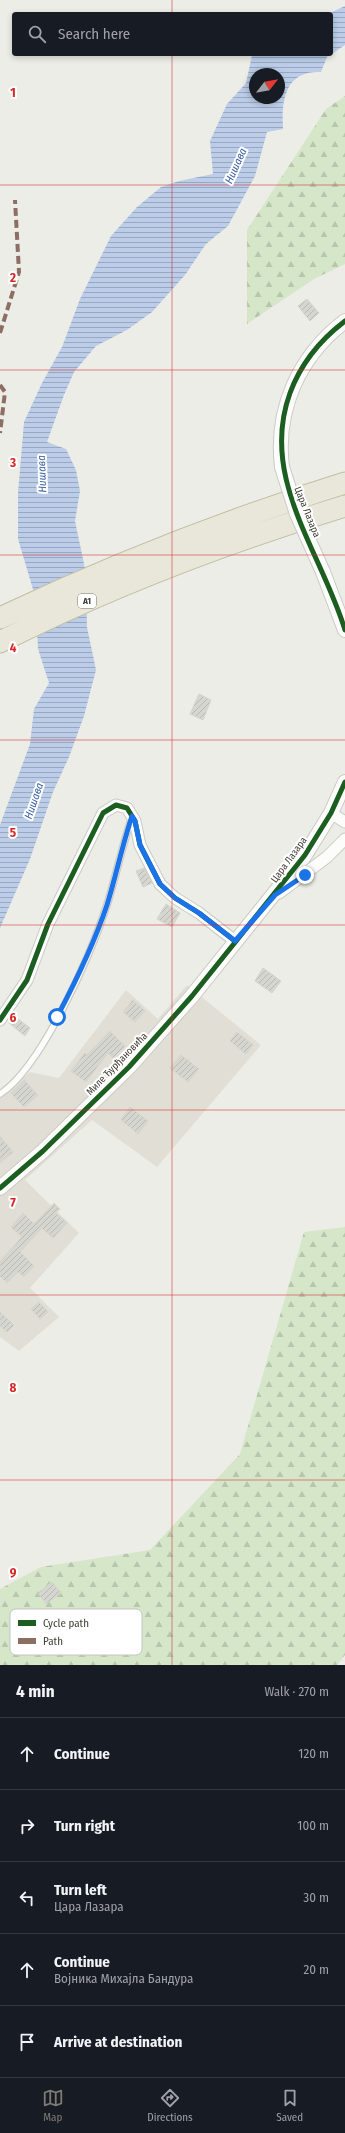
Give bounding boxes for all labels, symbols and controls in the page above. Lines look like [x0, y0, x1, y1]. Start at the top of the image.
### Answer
search box [12, 12, 333, 56]
icon: search [26, 23, 48, 45]
text: Search here [58, 25, 130, 43]
north arrow [249, 68, 285, 104]
text: 1 [10, 85, 16, 100]
water label: Нишава [222, 146, 250, 186]
text: 2 [9, 270, 16, 285]
text: 3 [9, 455, 16, 470]
water label: Нишава [35, 455, 49, 493]
street label: Цара Лазара [291, 485, 323, 539]
road number: A1 [78, 594, 96, 608]
text: 4 [10, 640, 17, 655]
water label: Нишава [22, 781, 46, 821]
text: 5 [10, 825, 16, 840]
street label: Цара Лазара [268, 835, 310, 885]
route end [296, 866, 314, 884]
route start [48, 1008, 66, 1026]
text: 6 [10, 1010, 17, 1025]
street label: Миле Ђурђановића [84, 1030, 150, 1098]
text: 7 [10, 1195, 16, 1210]
text: 8 [10, 1380, 17, 1395]
text: 9 [10, 1565, 17, 1580]
legend [10, 1609, 142, 1655]
text: Cycle path [43, 1617, 89, 1630]
text: Path [43, 1635, 63, 1648]
text: 4 min [16, 1681, 55, 1702]
text: Walk · 270 m [264, 1684, 329, 1699]
icon: ahead [16, 1743, 38, 1765]
text: Continue [54, 1745, 110, 1763]
text: 120 m [298, 1746, 329, 1761]
icon: right [16, 1815, 38, 1837]
text: Turn right [54, 1817, 115, 1835]
text: 100 m [297, 1818, 329, 1833]
text: Turn left [54, 1881, 107, 1899]
icon: left [16, 1887, 38, 1909]
text: 30 m [303, 1890, 329, 1905]
text: Цара Лазара [54, 1899, 124, 1914]
text: Continue [54, 1953, 110, 1971]
icon: ahead [16, 1959, 38, 1981]
text: 20 m [303, 1962, 329, 1977]
text: Војника Михајла Бандура [54, 1971, 193, 1986]
icon: arrive [16, 2031, 38, 2053]
text: Arrive at destination [54, 2033, 182, 2051]
tab: Map [42, 2087, 64, 2124]
tab: Directions [147, 2087, 193, 2124]
tab: Saved [276, 2087, 303, 2124]

